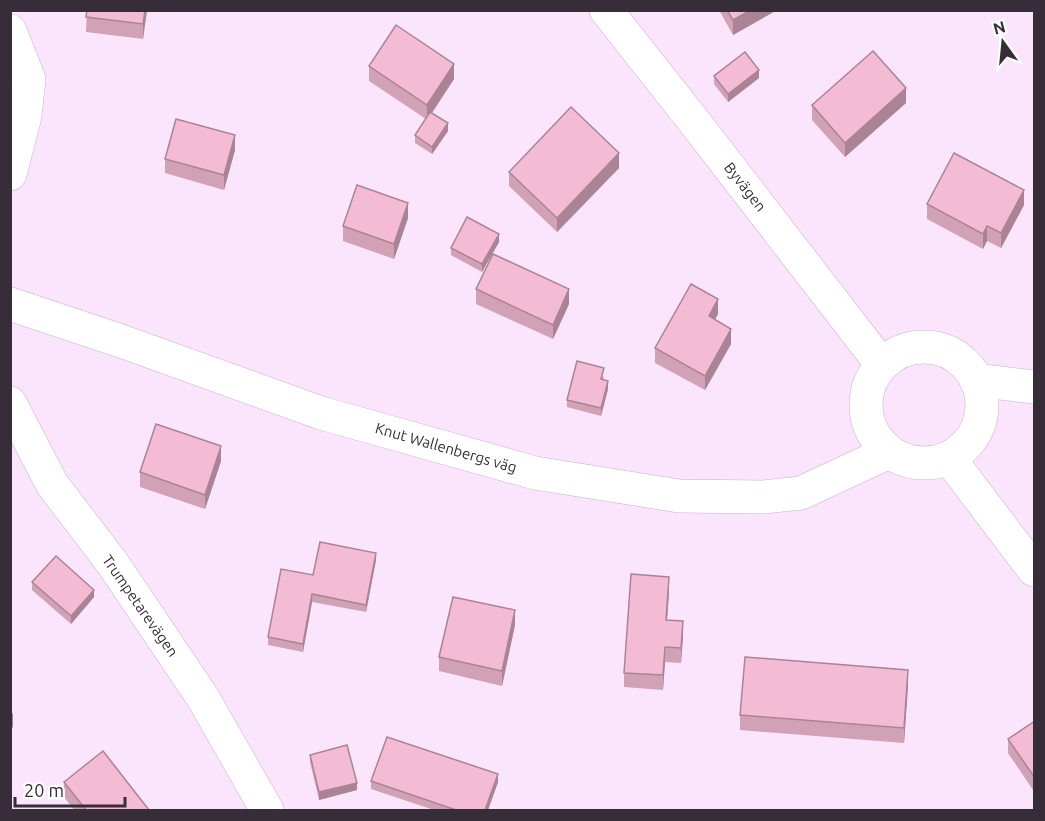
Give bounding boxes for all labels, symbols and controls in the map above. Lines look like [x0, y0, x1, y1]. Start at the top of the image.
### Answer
north arrow [973, 12, 1033, 72]
text: N [991, 17, 1007, 38]
street label: Byvägen [721, 159, 770, 215]
street label: Knut Wallenbergs väg [373, 419, 519, 476]
street label: Trumpetarevägen [99, 552, 182, 660]
scale bar [15, 770, 124, 808]
text: 20 m [24, 780, 64, 800]

